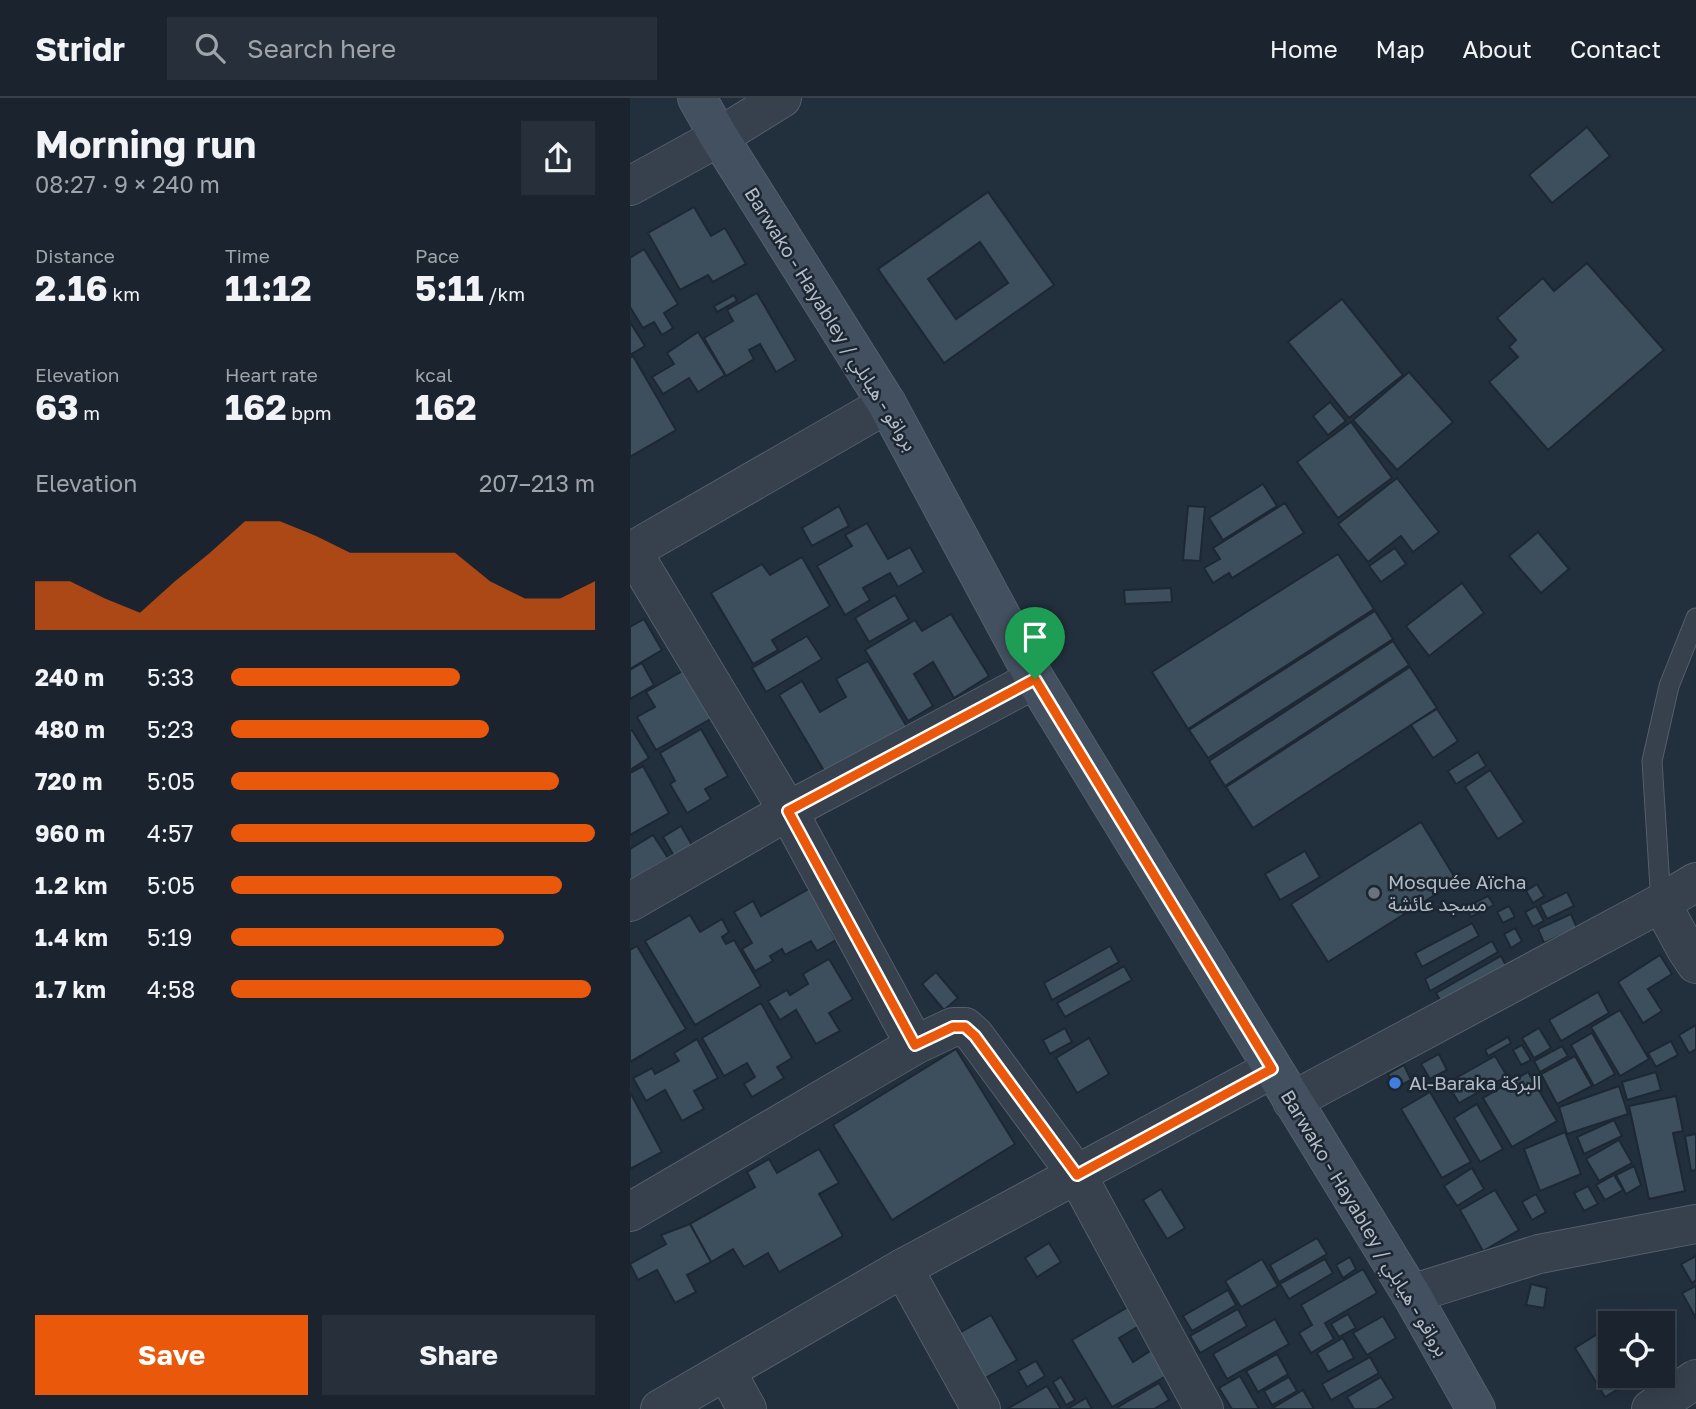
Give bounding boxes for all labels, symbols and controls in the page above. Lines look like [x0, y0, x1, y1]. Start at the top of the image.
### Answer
search box [167, 17, 657, 80]
text: Stridr [35, 29, 125, 68]
icon: search [191, 29, 229, 67]
text: Search here [247, 33, 396, 64]
text: Home [1270, 34, 1338, 63]
text: Map [1376, 34, 1425, 63]
text: About [1463, 34, 1532, 63]
text: Contact [1570, 34, 1661, 63]
text: Morning run [35, 121, 256, 166]
button: share [521, 121, 595, 195]
text: 08:27 · 9 × 240 m [35, 170, 220, 198]
street label: Barwako - Hayabley / برواقو - هيابلي [737, 183, 922, 457]
text: Distance [35, 244, 115, 267]
text: Time [225, 244, 270, 267]
text: Pace [415, 244, 459, 267]
text: 2.16 [35, 267, 108, 309]
text: 11:12 [225, 267, 312, 309]
text: 5:11 [415, 267, 484, 309]
text: km [108, 282, 140, 305]
text: /km [484, 282, 525, 305]
text: Elevation [35, 363, 120, 386]
text: Heart rate [225, 363, 318, 386]
text: kcal [415, 363, 453, 386]
text: 63 [35, 386, 79, 428]
text: 162 [225, 386, 287, 428]
text: 162 [415, 386, 477, 428]
text: m [79, 401, 100, 424]
text: bpm [287, 401, 332, 424]
text: Elevation [35, 469, 137, 497]
text: 207–213 m [479, 469, 595, 497]
pin [1005, 607, 1065, 679]
icon: arrive [1016, 618, 1054, 656]
text: 240 m [35, 663, 104, 691]
text: 5:33 [147, 663, 194, 691]
text: 480 m [35, 715, 105, 743]
text: 5:23 [147, 715, 194, 743]
text: 720 m [35, 767, 102, 795]
text: 5:05 [147, 767, 195, 795]
text: 960 m [35, 819, 105, 847]
text: 4:57 [147, 819, 193, 847]
place label: Mosquée Aïcha مسجد عائشة [1388, 870, 1526, 915]
text: 1.2 km [35, 871, 107, 899]
text: 5:05 [147, 871, 195, 899]
marker: Mosquée Aïcha مسجد عائشة [1366, 885, 1382, 901]
text: 1.4 km [35, 923, 108, 951]
text: 5:19 [147, 923, 192, 951]
text: 1.7 km [35, 975, 106, 1003]
text: 4:58 [147, 975, 195, 1003]
place label: Al-Baraka البركة [1409, 1071, 1541, 1095]
marker: Al-Baraka البركة [1387, 1075, 1403, 1091]
street label: Barwako - Hayabley / برواقو - هيابلي [1273, 1085, 1454, 1362]
map controls [1598, 1311, 1675, 1388]
button: locate [1598, 1311, 1675, 1388]
button: Save [35, 1315, 308, 1395]
button: Share [322, 1315, 595, 1395]

